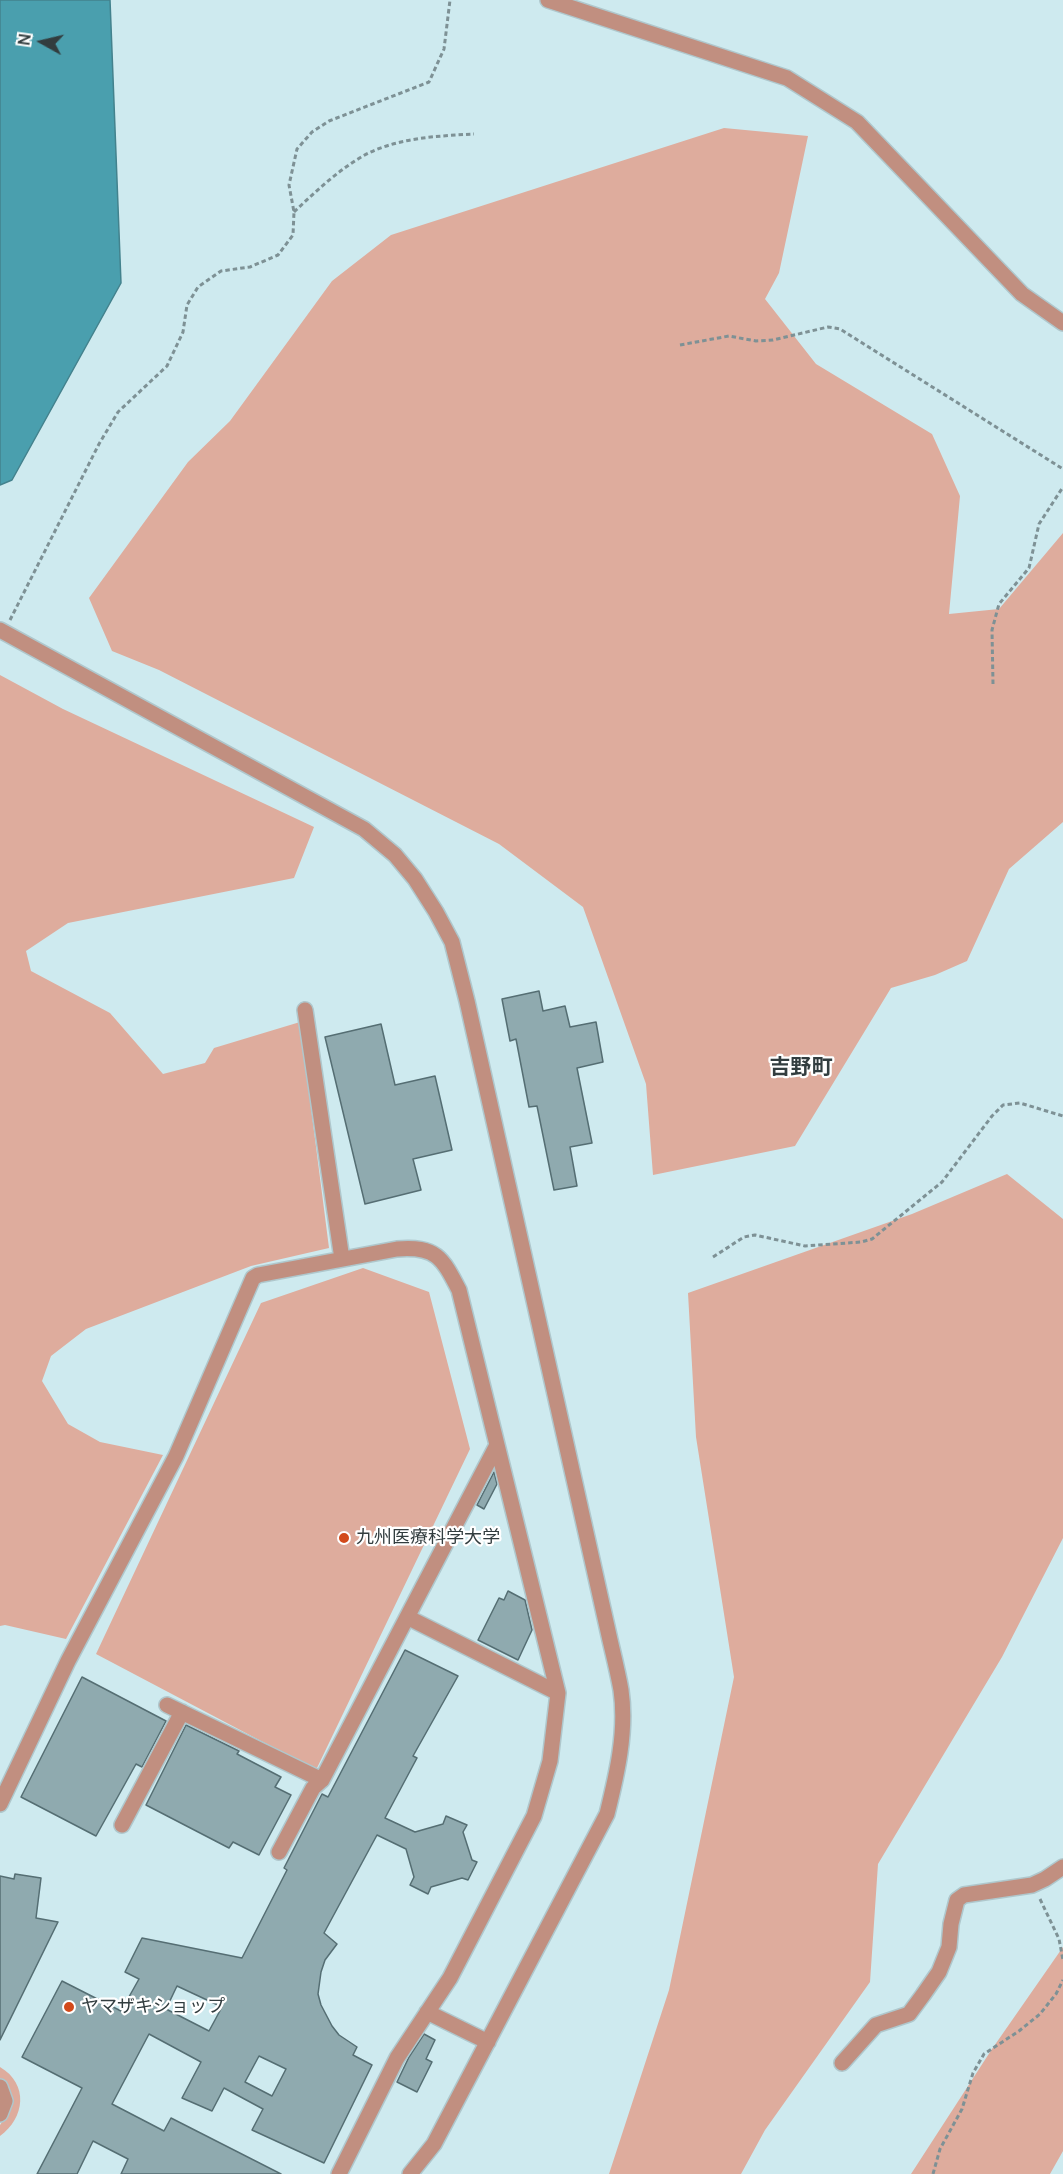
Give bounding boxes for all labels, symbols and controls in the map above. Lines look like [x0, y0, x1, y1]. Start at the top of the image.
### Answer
north arrow [12, 12, 72, 72]
text: N [12, 32, 36, 47]
district label: 吉野町 [770, 1055, 832, 1081]
place label: 九州医療科学大学 [356, 1527, 500, 1549]
marker: 九州医療科学大学 [337, 1531, 351, 1545]
place label: ヤマザキショップ [81, 1996, 225, 2018]
marker: ヤマザキショップ [62, 2000, 76, 2014]

